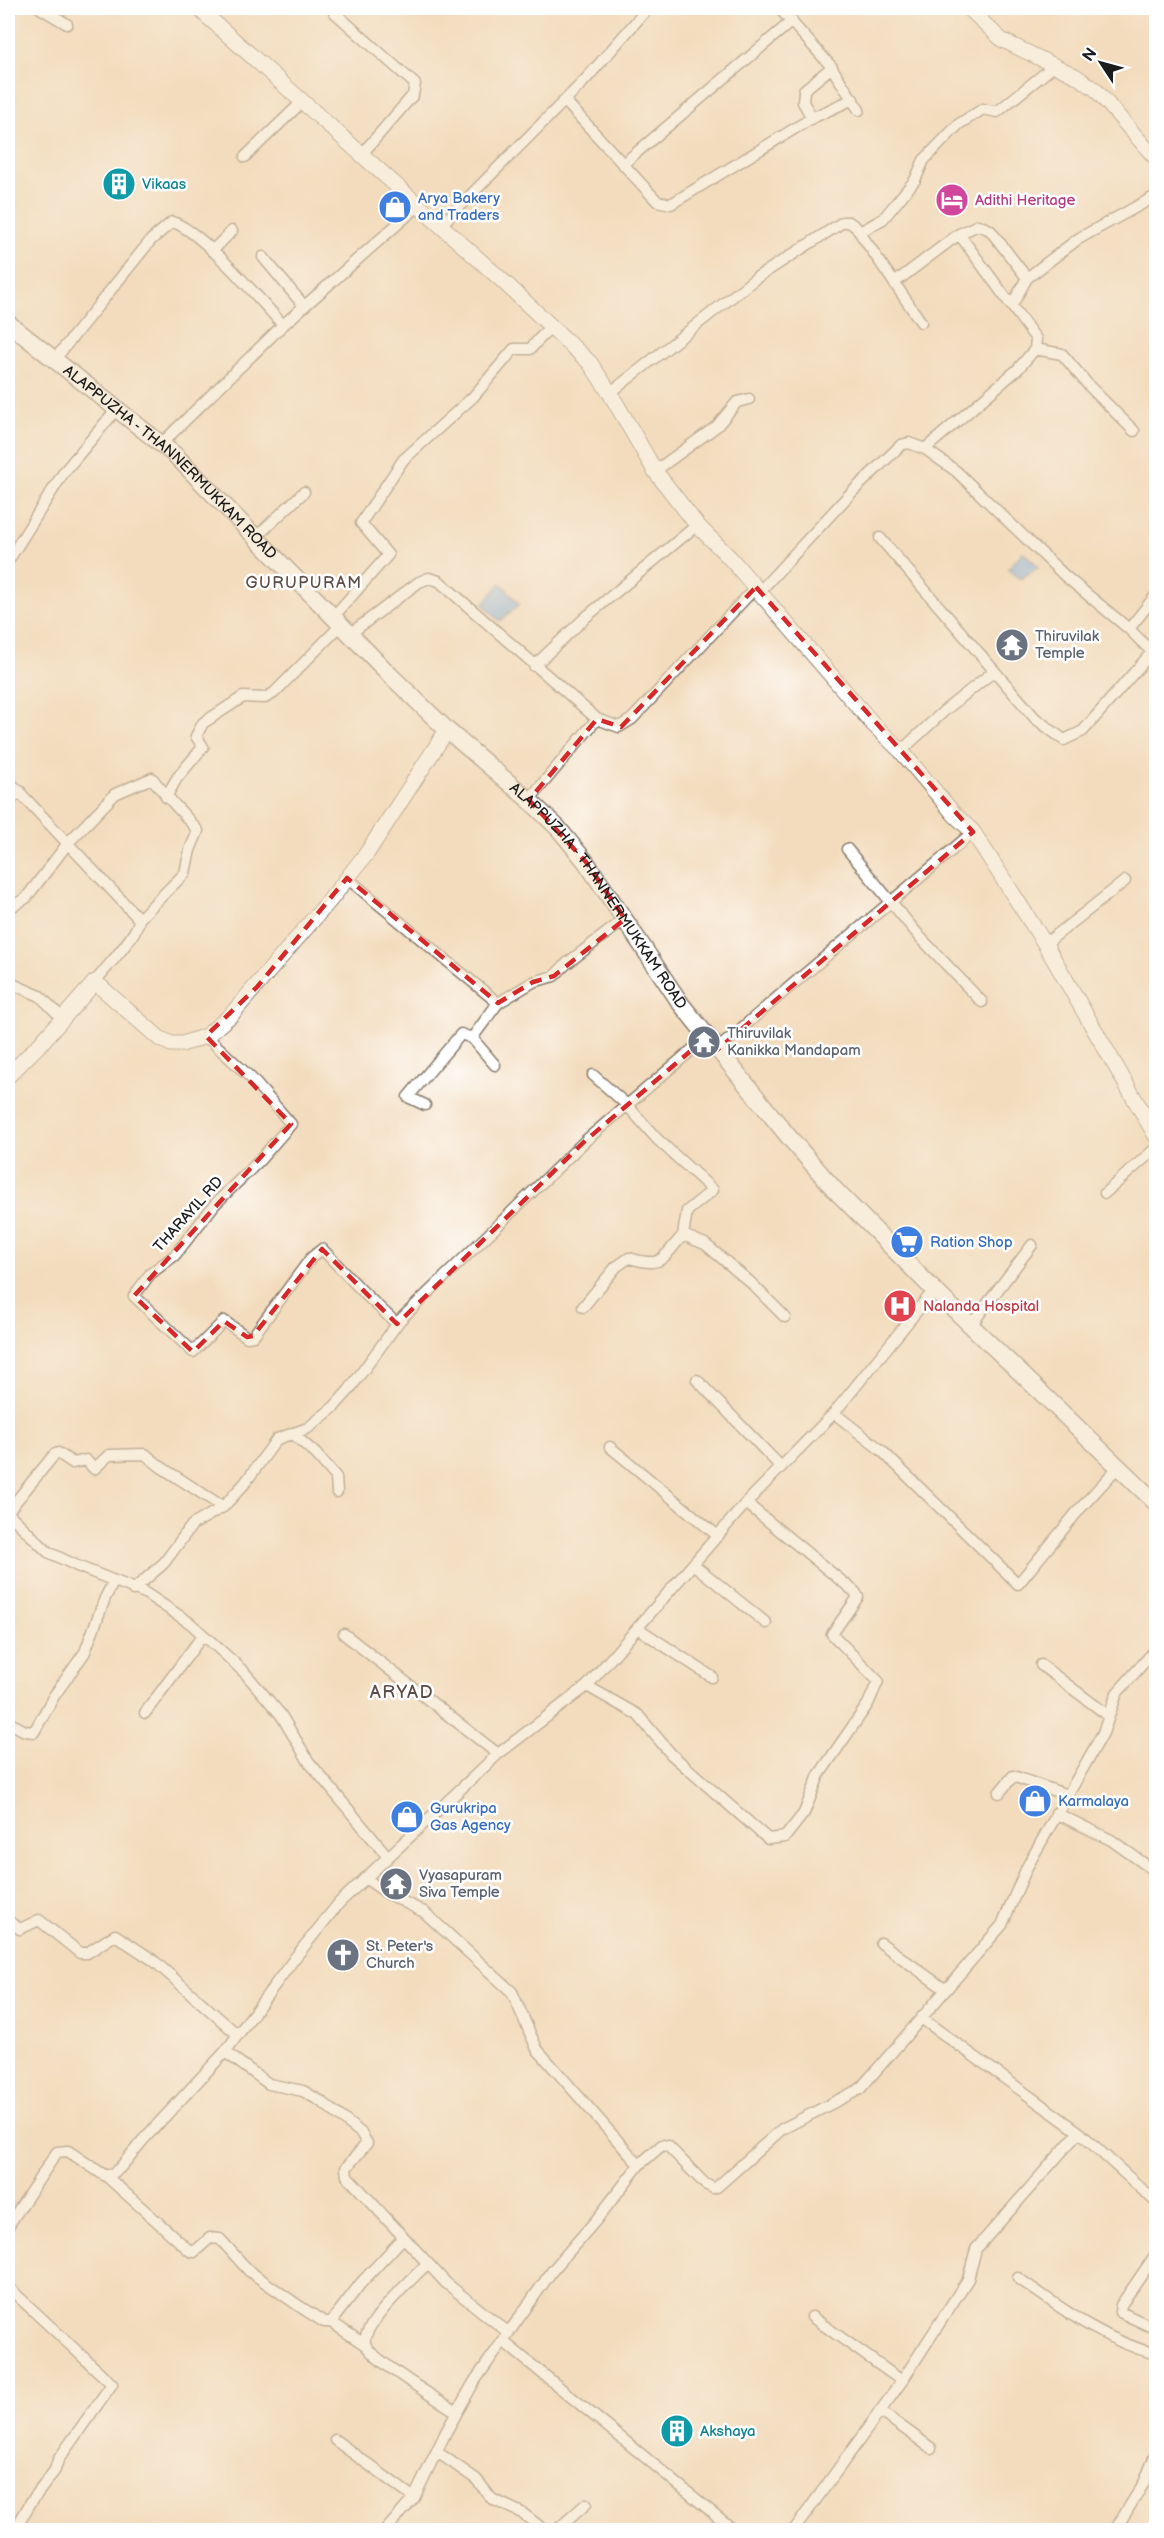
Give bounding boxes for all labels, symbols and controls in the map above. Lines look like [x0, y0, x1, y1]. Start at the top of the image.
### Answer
north arrow [1071, 33, 1131, 93]
text: N [1079, 45, 1101, 66]
building icon: Vikaas [101, 166, 137, 202]
place label: Vikaas [142, 175, 187, 194]
hotel icon: Adithi Heritage [934, 182, 970, 218]
shop icon: Arya Bakery and Traders [377, 189, 413, 225]
place label: Arya Bakery and Traders [418, 189, 500, 225]
place label: Adithi Heritage [975, 191, 1076, 210]
street label: ALAPPUZHA - THANNERMUKKAM ROAD [59, 361, 281, 564]
district label: GURUPURAM [245, 574, 363, 593]
temple icon: Thiruvilak Temple [994, 627, 1030, 663]
place label: Thiruvilak Temple [1035, 627, 1100, 663]
street label: ALAPPUZHA - THANNERMUKKAM ROAD [506, 779, 691, 1013]
temple icon: Thiruvilak Kanikka Mandapam [686, 1024, 722, 1060]
place label: Thiruvilak Kanikka Mandapam [727, 1024, 861, 1060]
street label: THARAYIL RD [149, 1173, 227, 1256]
supermarket icon: Ration Shop [889, 1224, 925, 1260]
place label: Ration Shop [930, 1233, 1013, 1252]
hospital icon: Nalanda Hospital [882, 1288, 918, 1324]
place label: Nalanda Hospital [923, 1297, 1039, 1316]
district label: ARYAD [370, 1682, 434, 1703]
shop icon: Karmalaya [1017, 1783, 1053, 1819]
place label: Karmalaya [1058, 1792, 1129, 1811]
shop icon: Gurukripa Gas Agency [389, 1799, 425, 1835]
place label: Gurukripa Gas Agency [430, 1799, 511, 1835]
temple icon: Vyasapuram Siva Temple [378, 1866, 414, 1902]
place label: Vyasapuram Siva Temple [419, 1866, 502, 1902]
church icon: St. Peter's Church [325, 1937, 361, 1973]
place label: St. Peter's Church [366, 1937, 434, 1973]
building icon: Akshaya [659, 2413, 695, 2449]
place label: Akshaya [700, 2422, 756, 2441]

